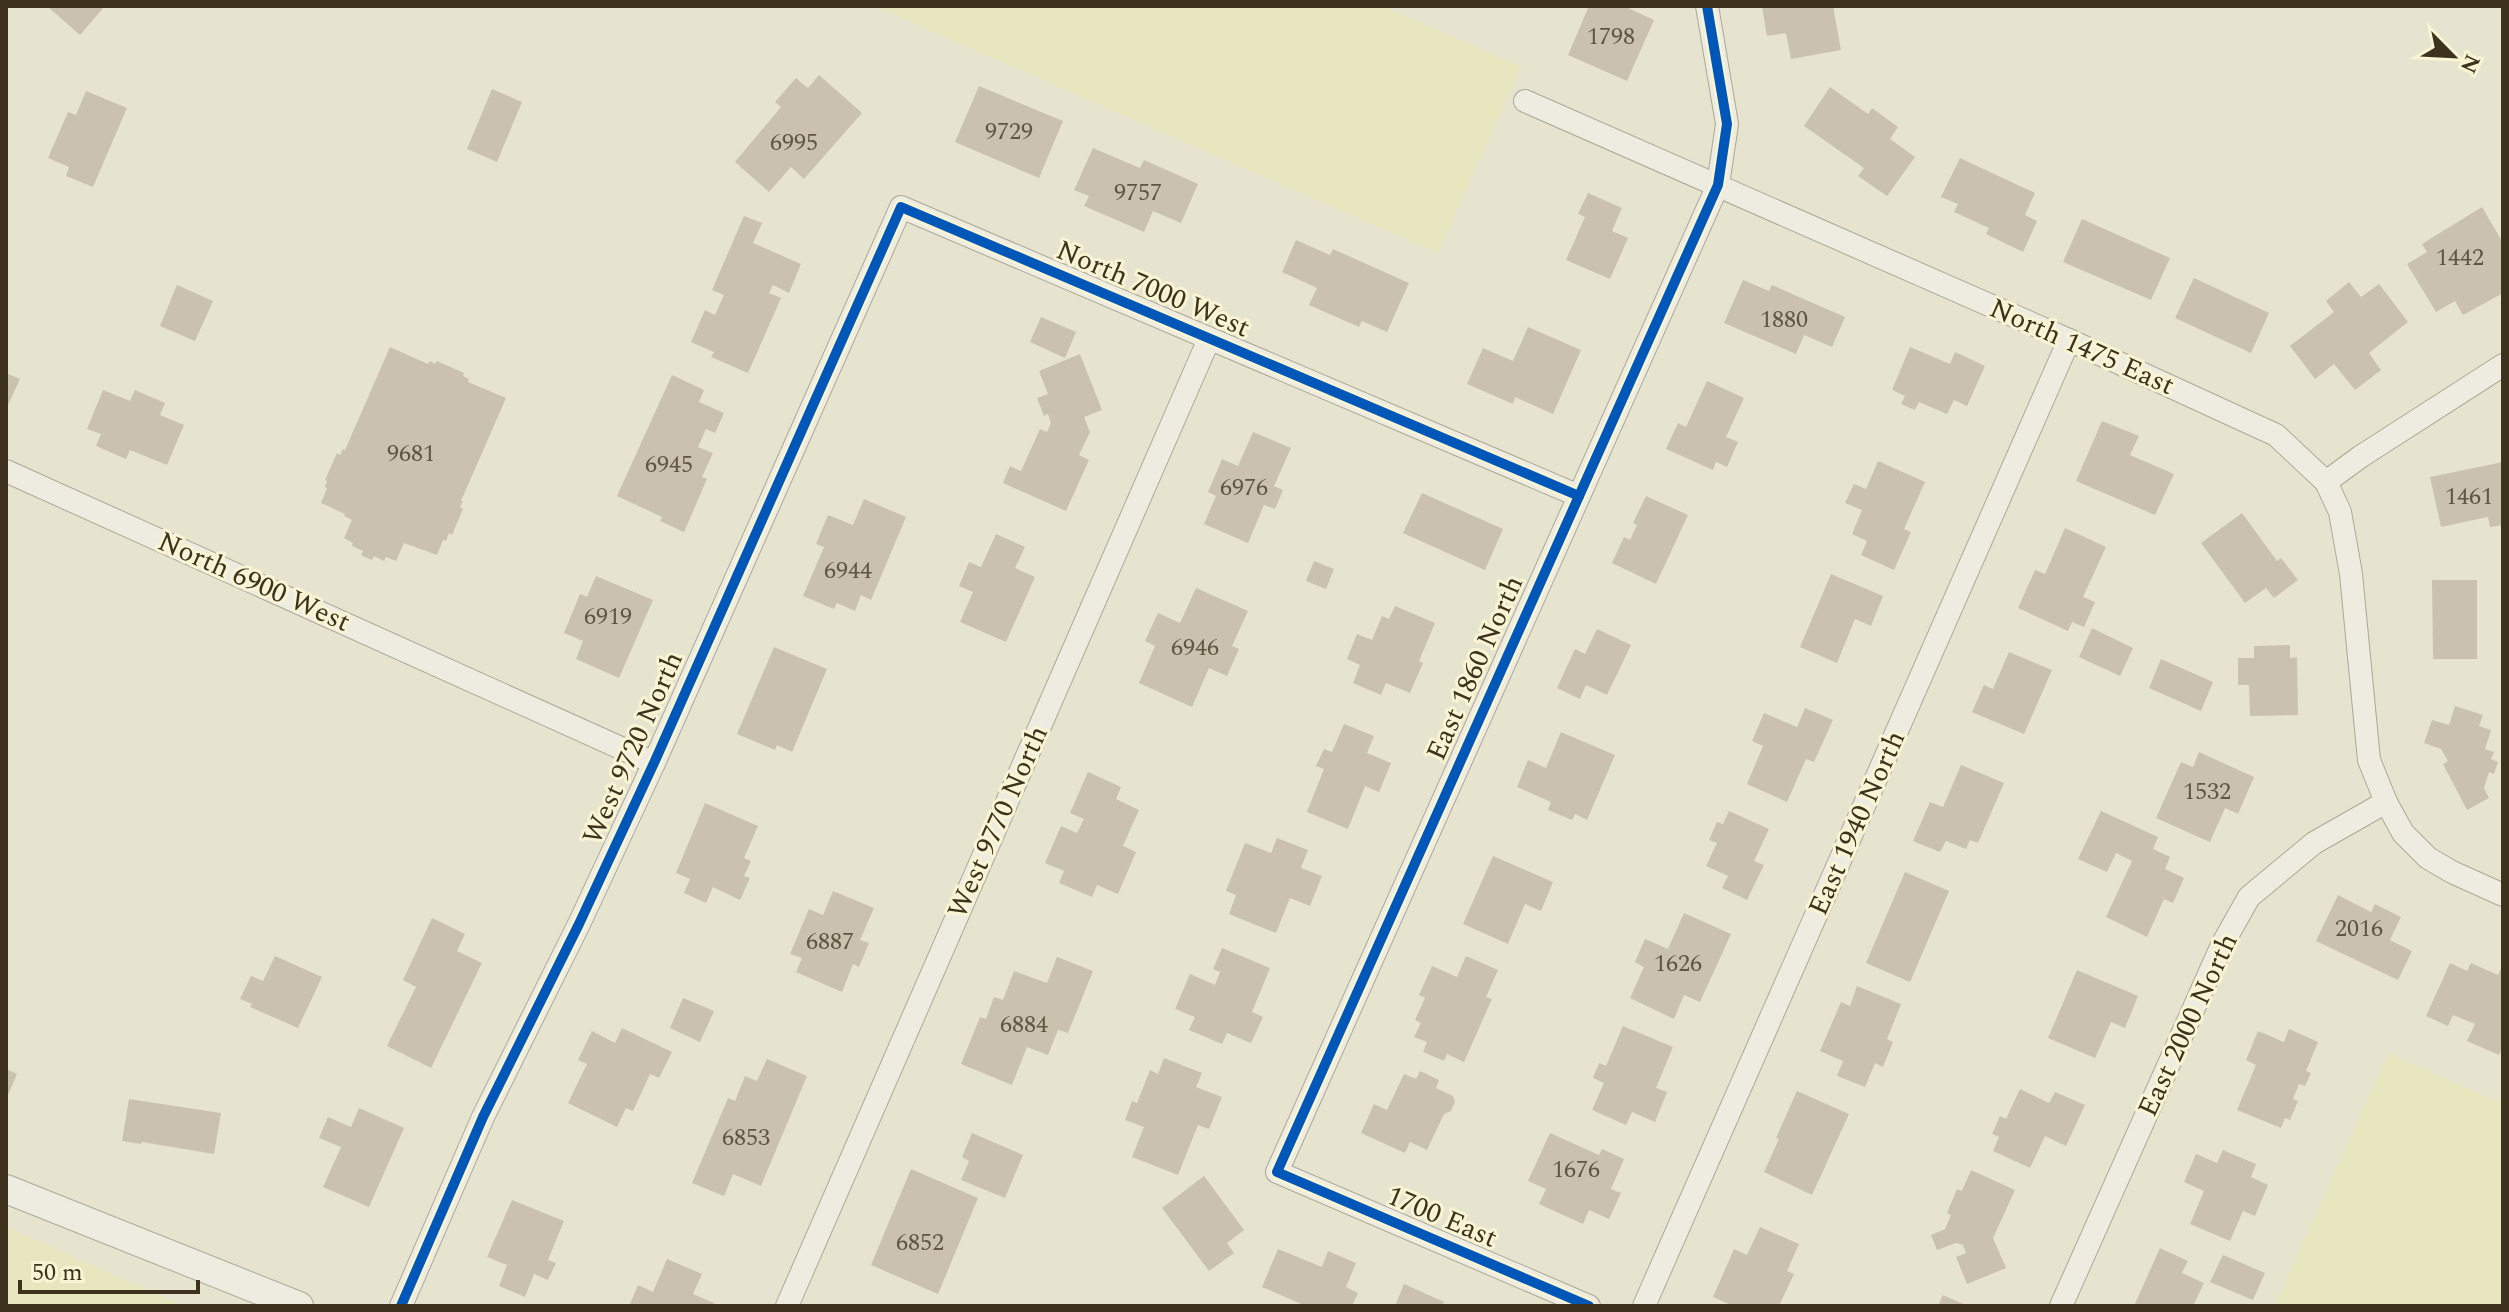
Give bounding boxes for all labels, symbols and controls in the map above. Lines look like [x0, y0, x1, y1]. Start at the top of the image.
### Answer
north arrow [2413, 16, 2493, 96]
house number: 1798 [1587, 19, 1635, 55]
text: N [2451, 49, 2489, 78]
house number: 9729 [985, 114, 1033, 150]
house number: 6995 [770, 125, 818, 161]
house number: 9757 [1114, 175, 1162, 211]
street label: North 7000 West [1049, 229, 1257, 349]
house number: 1442 [2436, 240, 2484, 276]
street label: North 1475 East [1983, 287, 2181, 407]
house number: 1880 [1760, 302, 1808, 338]
house number: 9681 [387, 436, 435, 472]
house number: 6945 [645, 447, 693, 483]
house number: 6976 [1220, 470, 1268, 506]
house number: 1461 [2445, 479, 2493, 515]
street label: North 6900 West [151, 520, 357, 644]
house number: 6944 [824, 553, 872, 589]
street label: East 1860 North [1415, 569, 1535, 767]
house number: 6919 [584, 599, 632, 635]
house number: 6946 [1171, 630, 1219, 666]
street label: West 9720 North [571, 645, 695, 851]
street label: West 9770 North [936, 719, 1060, 925]
street label: East 1940 North [1797, 724, 1917, 922]
house number: 1532 [2183, 774, 2231, 810]
house number: 2016 [2335, 911, 2383, 947]
house number: 6887 [806, 924, 854, 960]
street label: East 2000 North [2127, 926, 2249, 1124]
house number: 1626 [1654, 946, 1702, 982]
house number: 6884 [1000, 1007, 1048, 1043]
house number: 6853 [722, 1120, 770, 1156]
house number: 1676 [1552, 1152, 1600, 1188]
street label: 1700 East [1380, 1174, 1504, 1260]
house number: 6852 [896, 1225, 944, 1261]
scale bar [20, 1244, 198, 1294]
text: 50 m [32, 1255, 83, 1291]

